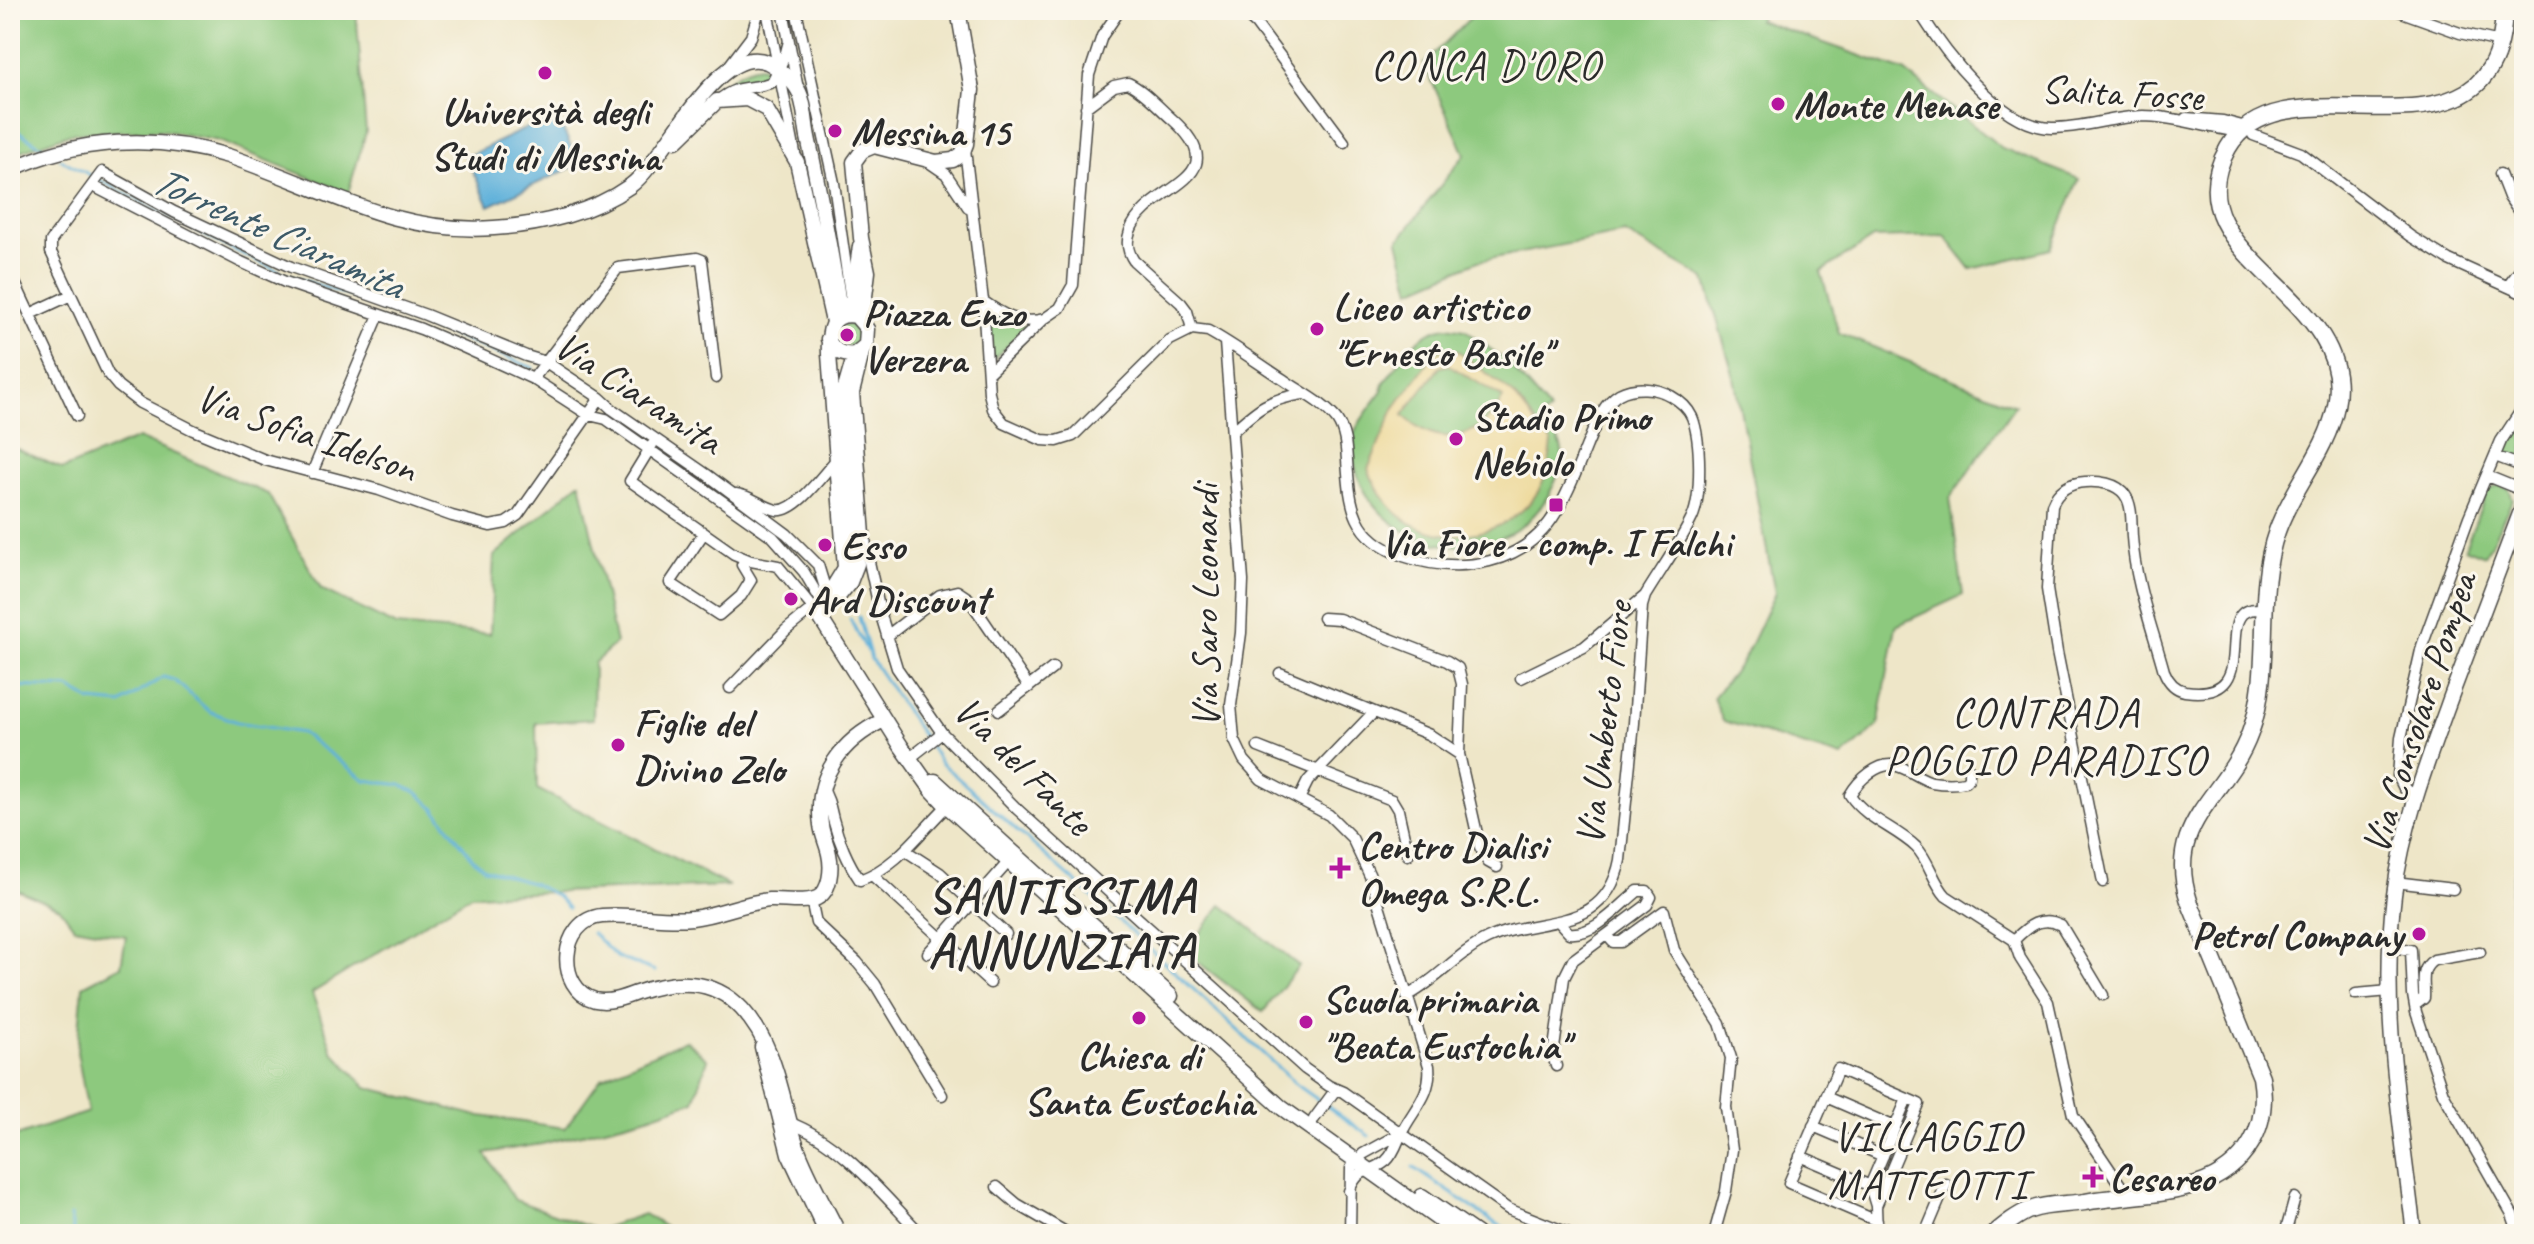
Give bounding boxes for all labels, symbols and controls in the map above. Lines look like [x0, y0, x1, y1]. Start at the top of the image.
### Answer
district label: CONCA D'ORO [1371, 39, 1603, 92]
marker: Università degli Studi di Messina [536, 64, 554, 82]
street label: Salita Fosse [2040, 64, 2207, 122]
place label: Monte Menase [1794, 80, 2001, 130]
place label: Università degli Studi di Messina [430, 86, 663, 182]
marker: Monte Menase [1769, 95, 1787, 113]
place label: Messina 15 [851, 107, 1013, 157]
marker: Messina 15 [826, 122, 844, 140]
water label: Torrente Ciaramita [143, 153, 415, 313]
place label: Liceo artistico "Ernesto Basile" [1333, 282, 1559, 378]
place label: Piazza Enzo Verzera [863, 288, 1027, 384]
street label: Via Ciaramita [545, 320, 734, 467]
marker: Liceo artistico "Ernesto Basile" [1308, 320, 1326, 338]
marker: Piazza Enzo Verzera [838, 326, 856, 344]
street label: Via Sofia Idelson [190, 372, 424, 494]
place label: Stadio Primo Nebiolo [1472, 392, 1653, 488]
marker: Stadio Primo Nebiolo [1447, 430, 1465, 448]
street label: Via Saro Leonardi [1180, 479, 1230, 728]
marker: Via Fiore - comp. I Falchi [1547, 496, 1565, 514]
place label: Via Fiore - comp. I Falchi [1381, 518, 1736, 568]
place label: Esso [841, 521, 907, 571]
marker: Esso [816, 536, 834, 554]
street label: Via Consolare Pompea [2350, 563, 2489, 860]
place label: Ard Discount [807, 575, 994, 625]
marker: Ard Discount [782, 590, 800, 608]
street label: Via Umberto Fiore [1564, 596, 1644, 848]
street label: Via del Fante [943, 686, 1106, 848]
district label: CONTRADA POGGIO PARADISO [1885, 686, 2209, 787]
place label: Figlie del Divino Zelo [634, 698, 788, 794]
marker: Figlie del Divino Zelo [609, 736, 627, 754]
place label: Centro Dialisi Omega S.R.L. [1358, 821, 1552, 917]
marker: Centro Dialisi Omega S.R.L. [1329, 857, 1351, 879]
district label: SANTISSIMA ANNUNZIATA [928, 866, 1198, 981]
place label: Petrol Company [2192, 910, 2406, 960]
marker: Petrol Company [2410, 925, 2428, 943]
place label: Scuola primaria "Beata Eustochia" [1322, 975, 1576, 1071]
marker: Chiesa di Santa Eustochia [1130, 1009, 1148, 1027]
marker: Scuola primaria "Beata Eustochia" [1297, 1013, 1315, 1031]
place label: Chiesa di Santa Eustochia [1024, 1031, 1257, 1127]
district label: VILLAGGIO MATTEOTTI [1828, 1110, 2036, 1211]
place label: Cesareo [2109, 1153, 2217, 1203]
marker: Cesareo [2084, 1168, 2102, 1186]

